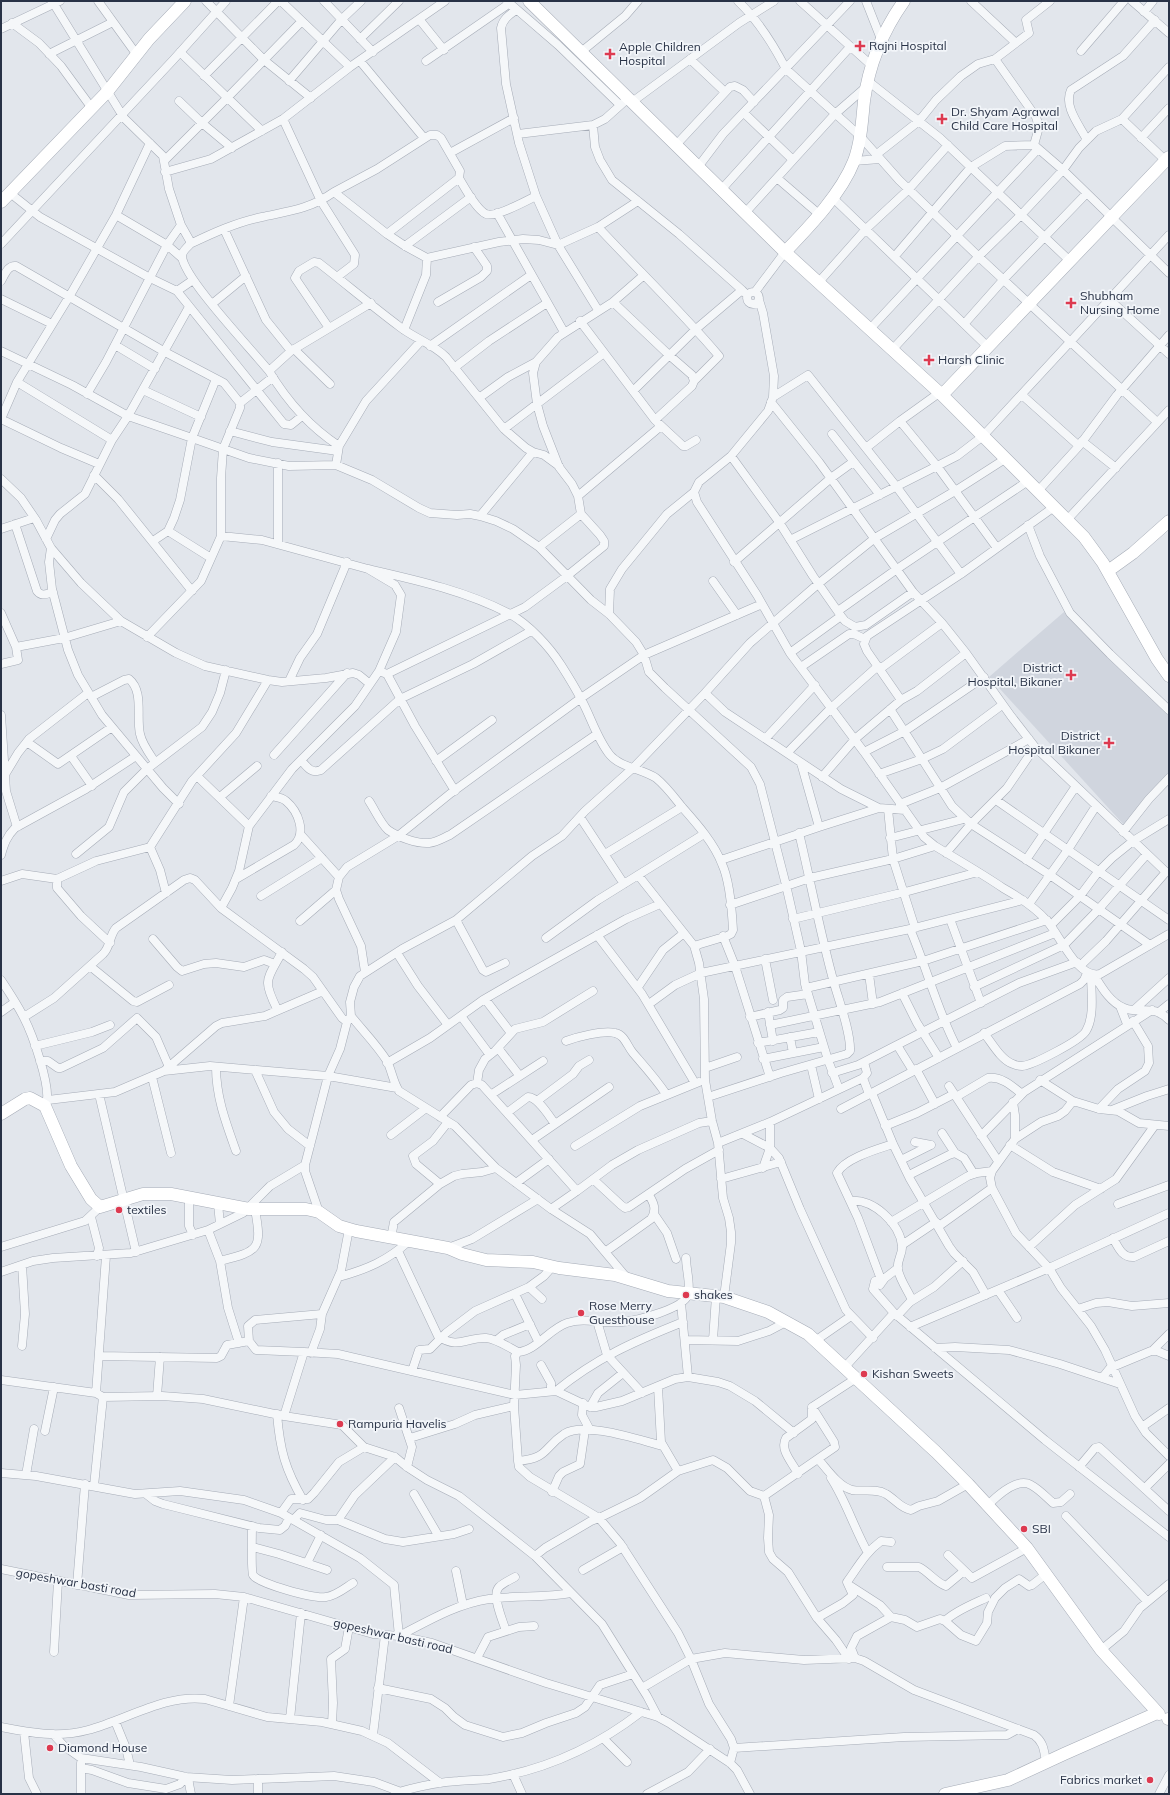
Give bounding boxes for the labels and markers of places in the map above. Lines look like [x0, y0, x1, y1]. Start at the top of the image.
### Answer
place label: Rajni Hospital [869, 38, 947, 53]
place label: Apple Children Hospital [619, 39, 701, 68]
marker: Rajni Hospital [854, 40, 866, 52]
marker: Apple Children Hospital [604, 48, 616, 60]
place label: Dr. Shyam Agrawal Child Care Hospital [951, 104, 1059, 133]
marker: Dr. Shyam Agrawal Child Care Hospital [936, 113, 948, 125]
place label: Shubham Nursing Home [1080, 288, 1160, 317]
marker: Shubham Nursing Home [1065, 297, 1077, 309]
place label: Harsh Clinic [938, 352, 1005, 367]
marker: Harsh Clinic [923, 354, 935, 366]
place label: District Hospital, Bikaner [968, 660, 1063, 689]
marker: District Hospital, Bikaner [1065, 669, 1077, 681]
place label: District Hospital Bikaner [1008, 728, 1101, 757]
marker: District Hospital Bikaner [1103, 737, 1115, 749]
place label: textiles [127, 1202, 166, 1217]
marker: textiles [114, 1205, 124, 1215]
place label: shakes [694, 1287, 733, 1302]
marker: shakes [681, 1290, 691, 1300]
place label: Rose Merry Guesthouse [589, 1298, 655, 1327]
marker: Rose Merry Guesthouse [576, 1308, 586, 1318]
place label: Kishan Sweets [872, 1366, 954, 1381]
marker: Kishan Sweets [859, 1369, 869, 1379]
place label: Rampuria Havelis [348, 1416, 447, 1431]
marker: Rampuria Havelis [335, 1419, 345, 1429]
place label: SBI [1032, 1521, 1051, 1536]
marker: SBI [1019, 1524, 1029, 1534]
place label: Diamond House [58, 1740, 147, 1755]
marker: Diamond House [45, 1743, 55, 1753]
place label: Fabrics market [1060, 1772, 1142, 1787]
marker: Fabrics market [1145, 1775, 1155, 1785]

